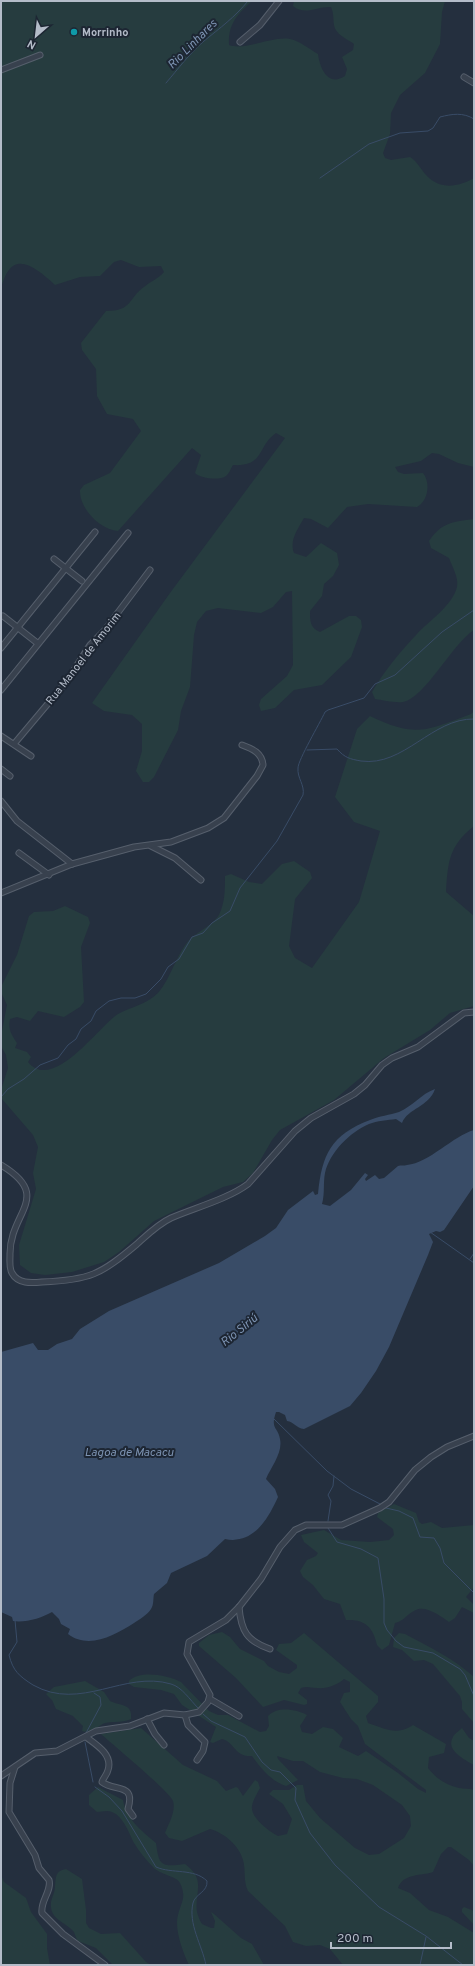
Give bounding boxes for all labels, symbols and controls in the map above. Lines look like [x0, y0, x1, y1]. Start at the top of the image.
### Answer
north arrow [16, 16, 56, 56]
water label: Rio Linhares [164, 16, 221, 73]
place label: Morrinho [82, 26, 128, 40]
marker: Morrinho [69, 27, 79, 37]
text: N [25, 36, 39, 52]
street label: Rua Manoel de Amorim [43, 609, 124, 708]
water label: Rio Siriú [218, 1310, 263, 1351]
water label: Lagoa de Macacu [84, 1445, 174, 1461]
scale bar [331, 1924, 451, 1950]
text: 200 m [337, 1931, 373, 1947]

